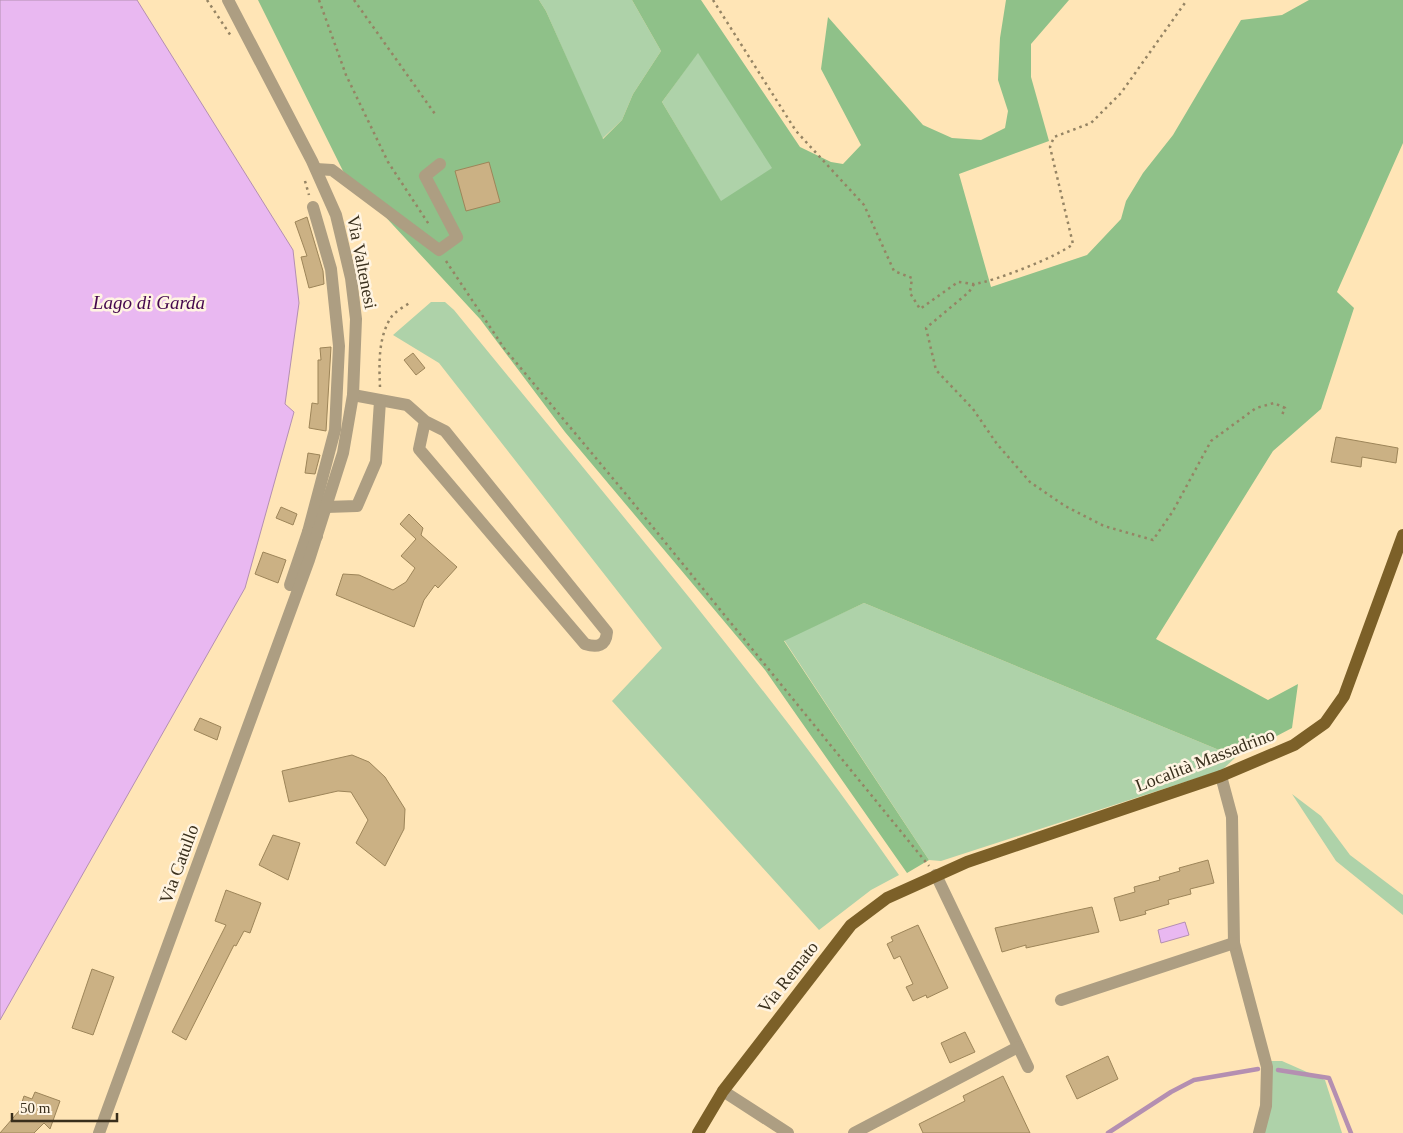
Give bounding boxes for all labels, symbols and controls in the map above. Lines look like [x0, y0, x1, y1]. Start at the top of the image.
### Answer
street label: Via Valtenesi [343, 213, 381, 311]
water label: Lago di Garda [92, 292, 205, 313]
street label: Località Massadrino [1133, 724, 1277, 796]
street label: Via Catullo [156, 822, 202, 906]
street label: Via Remato [754, 937, 822, 1017]
scale bar [12, 1090, 118, 1122]
text: 50 m [20, 1100, 51, 1116]

